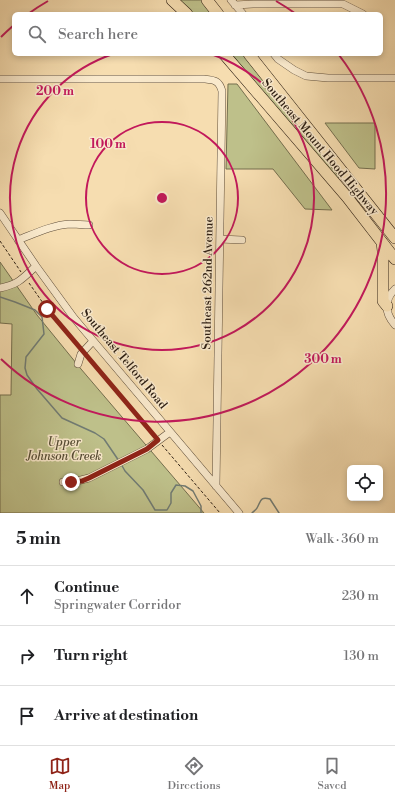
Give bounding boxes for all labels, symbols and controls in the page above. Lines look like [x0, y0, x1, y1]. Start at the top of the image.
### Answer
search box [12, 12, 383, 56]
icon: search [26, 23, 48, 45]
text: Search here [58, 25, 138, 44]
street label: Southeast Mount Hood Highway [258, 76, 382, 218]
text: 200 m [36, 84, 74, 99]
text: 100 m [90, 137, 126, 152]
centre of rings [155, 191, 169, 205]
street label: Southeast 262nd Avenue [199, 216, 217, 350]
route start [38, 300, 56, 318]
street label: Southeast Telford Road [78, 306, 170, 412]
text: 300 m [304, 352, 342, 367]
park label: Upper Johnson Creek [25, 435, 101, 464]
map controls [347, 465, 383, 501]
button: locate [347, 465, 383, 501]
route end [62, 473, 80, 491]
text: 5 min [16, 528, 61, 550]
text: Walk · 360 m [306, 531, 379, 547]
text: Continue [54, 578, 119, 597]
icon: ahead [16, 585, 38, 607]
text: 230 m [342, 588, 379, 604]
text: Springwater Corridor [54, 597, 181, 613]
icon: right [16, 645, 38, 667]
text: Turn right [54, 646, 128, 665]
text: 130 m [344, 648, 379, 664]
icon: arrive [16, 705, 38, 727]
text: Arrive at destination [54, 706, 198, 725]
tab: Map [49, 755, 71, 793]
tab: Directions [168, 755, 221, 793]
tab: Saved [318, 755, 346, 793]

